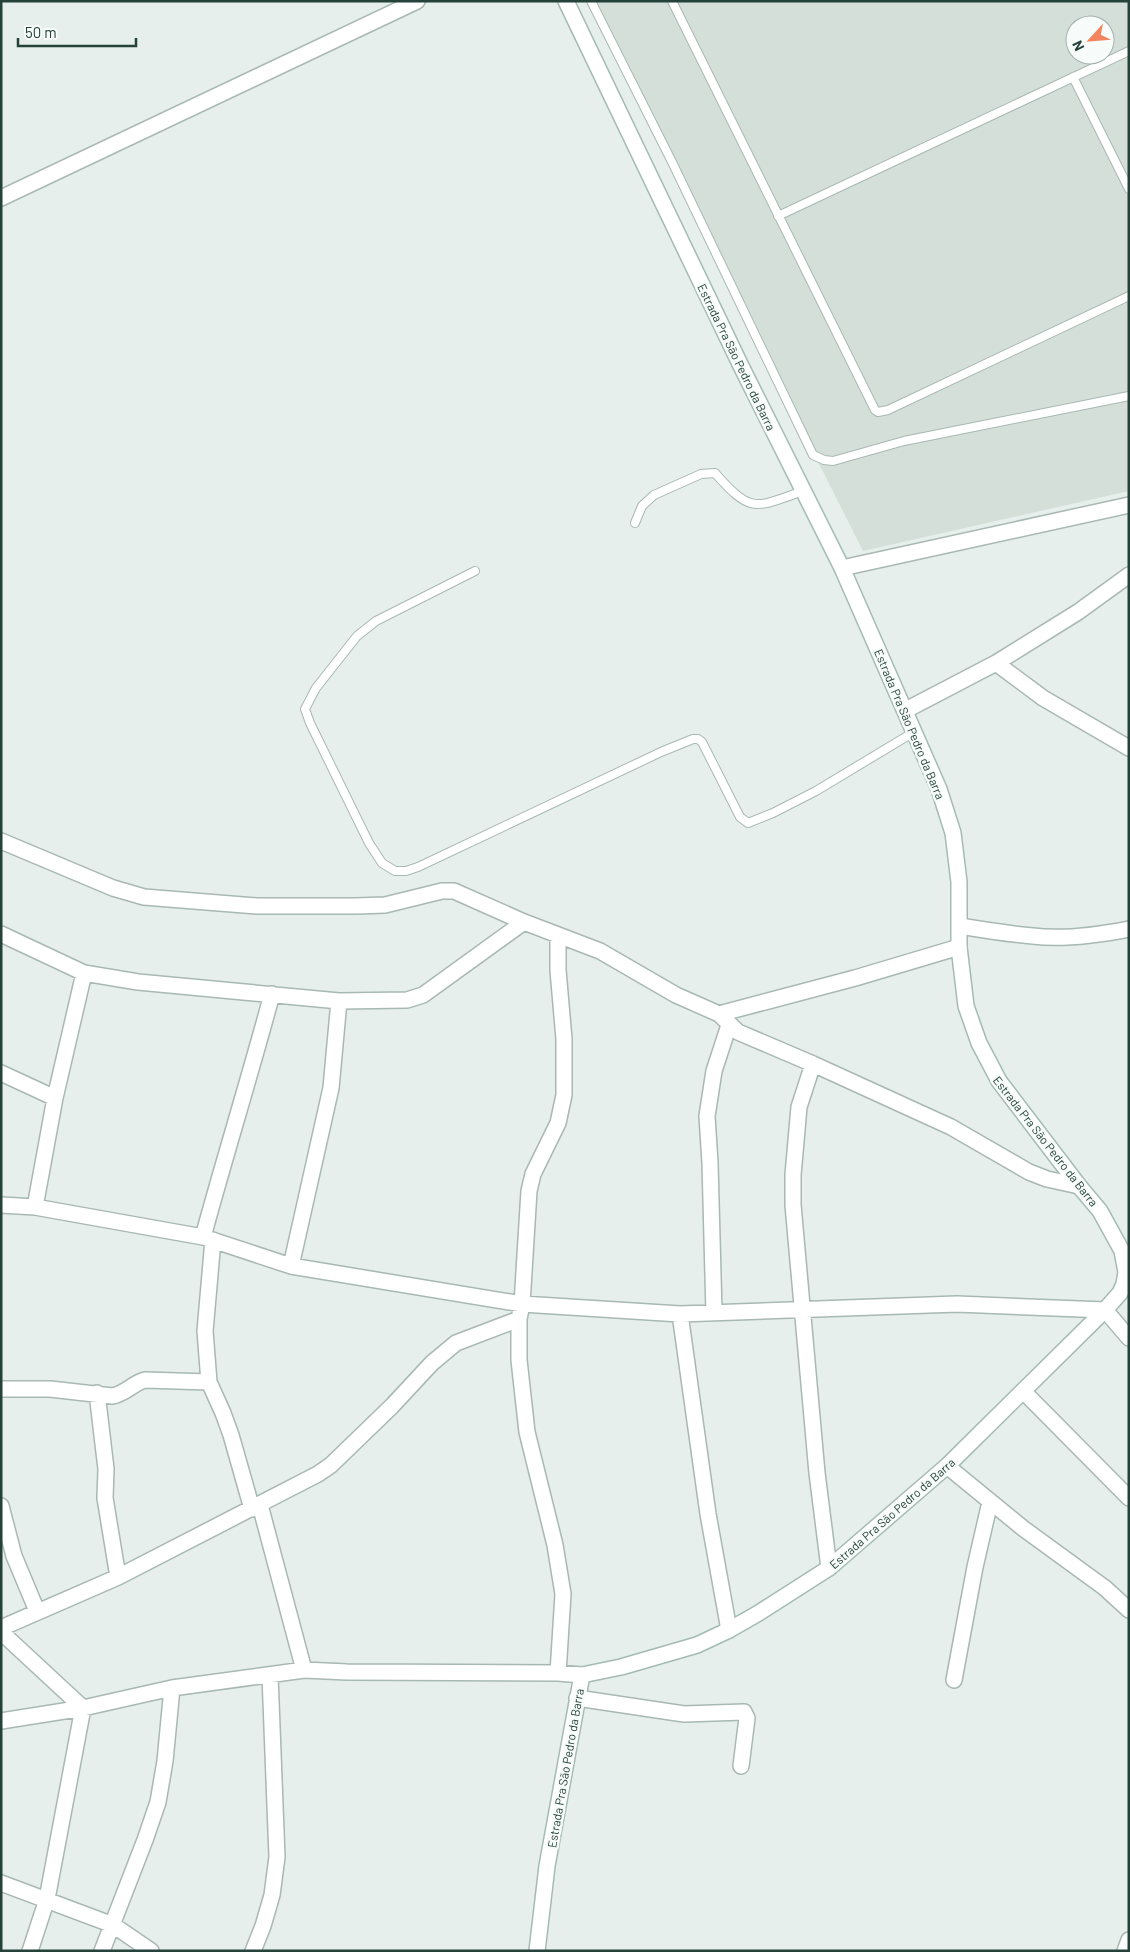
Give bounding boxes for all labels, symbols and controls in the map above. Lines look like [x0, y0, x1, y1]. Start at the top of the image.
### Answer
scale bar [18, 15, 135, 47]
north arrow [1065, 15, 1115, 65]
text: 50 m [25, 23, 57, 41]
text: N [1068, 38, 1088, 54]
street label: Estrada Pra São Pedro da Barra [695, 281, 779, 433]
street label: Estrada Pra São Pedro da Barra [872, 647, 948, 801]
street label: Estrada Pra São Pedro da Barra [991, 1073, 1101, 1209]
street label: Estrada Pra São Pedro da Barra [826, 1455, 958, 1571]
street label: Estrada Pra São Pedro da Barra [544, 1687, 586, 1849]

